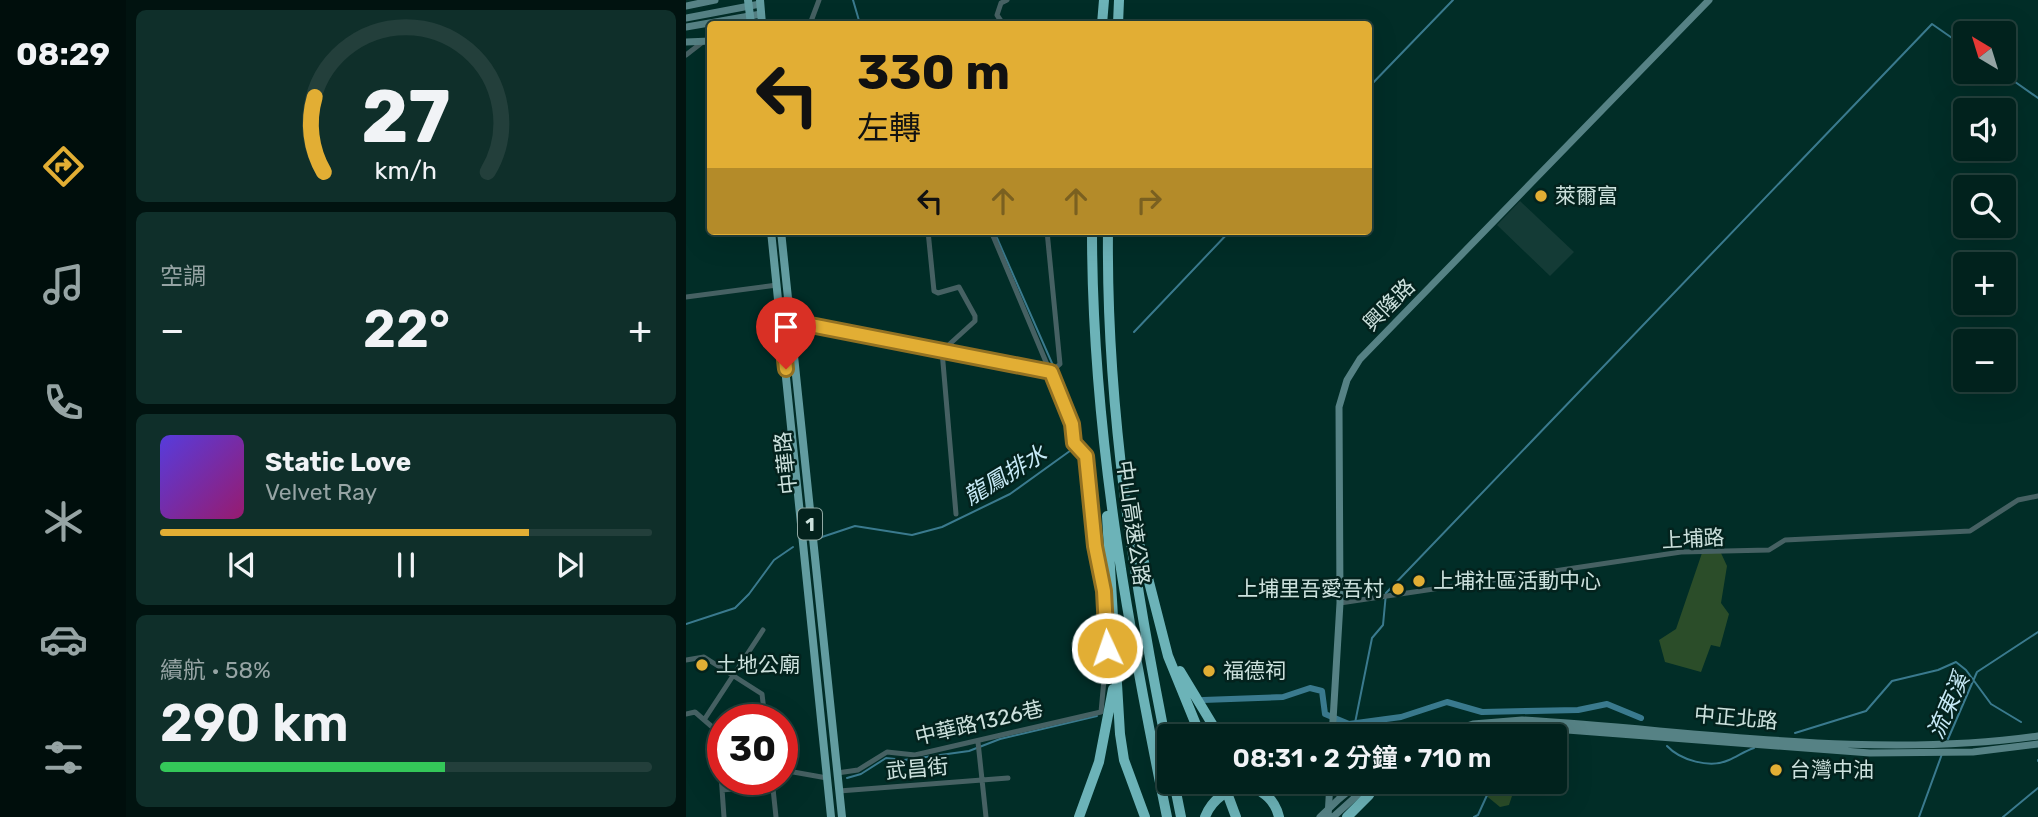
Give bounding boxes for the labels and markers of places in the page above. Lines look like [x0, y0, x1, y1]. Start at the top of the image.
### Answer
place label: 萊爾富 [1555, 183, 1618, 208]
marker: 萊爾富 [1533, 188, 1549, 204]
pin [756, 297, 816, 369]
place label: 上埔社區活動中心 [1433, 568, 1601, 593]
marker: 上埔社區活動中心 [1411, 573, 1427, 589]
place label: 上埔里吾愛吾村 [1237, 576, 1384, 601]
marker: 上埔里吾愛吾村 [1390, 581, 1406, 597]
place label: 土地公廟 [716, 652, 800, 677]
marker: 土地公廟 [694, 657, 710, 673]
place label: 福德祠 [1223, 658, 1286, 683]
marker: 福德祠 [1201, 663, 1217, 679]
place label: 台灣中油 [1790, 757, 1874, 782]
marker: 台灣中油 [1768, 762, 1784, 778]

